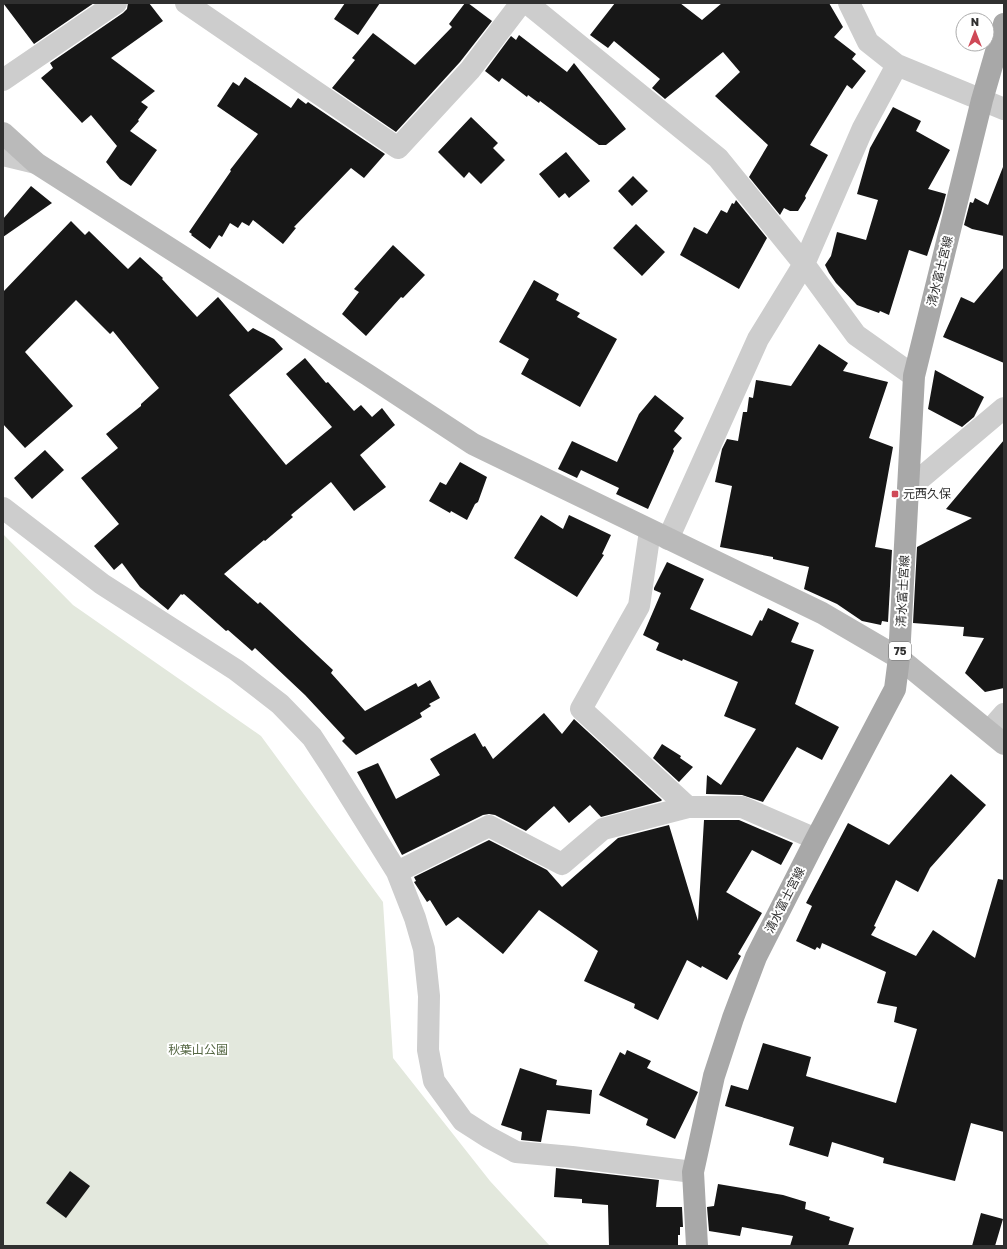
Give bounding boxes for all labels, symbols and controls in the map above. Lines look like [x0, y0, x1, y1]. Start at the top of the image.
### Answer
north arrow [955, 12, 995, 52]
text: N [971, 15, 979, 28]
street label: 清水富士宮線 [924, 234, 956, 308]
place label: 元西久保 [903, 486, 951, 501]
marker: 元西久保 [890, 489, 900, 499]
street label: 清水富士宮線 [893, 555, 912, 627]
road number: 75 [889, 642, 911, 660]
street label: 清水富士宮線 [762, 864, 808, 935]
park label: 秋葉山公園 [168, 1042, 228, 1057]

